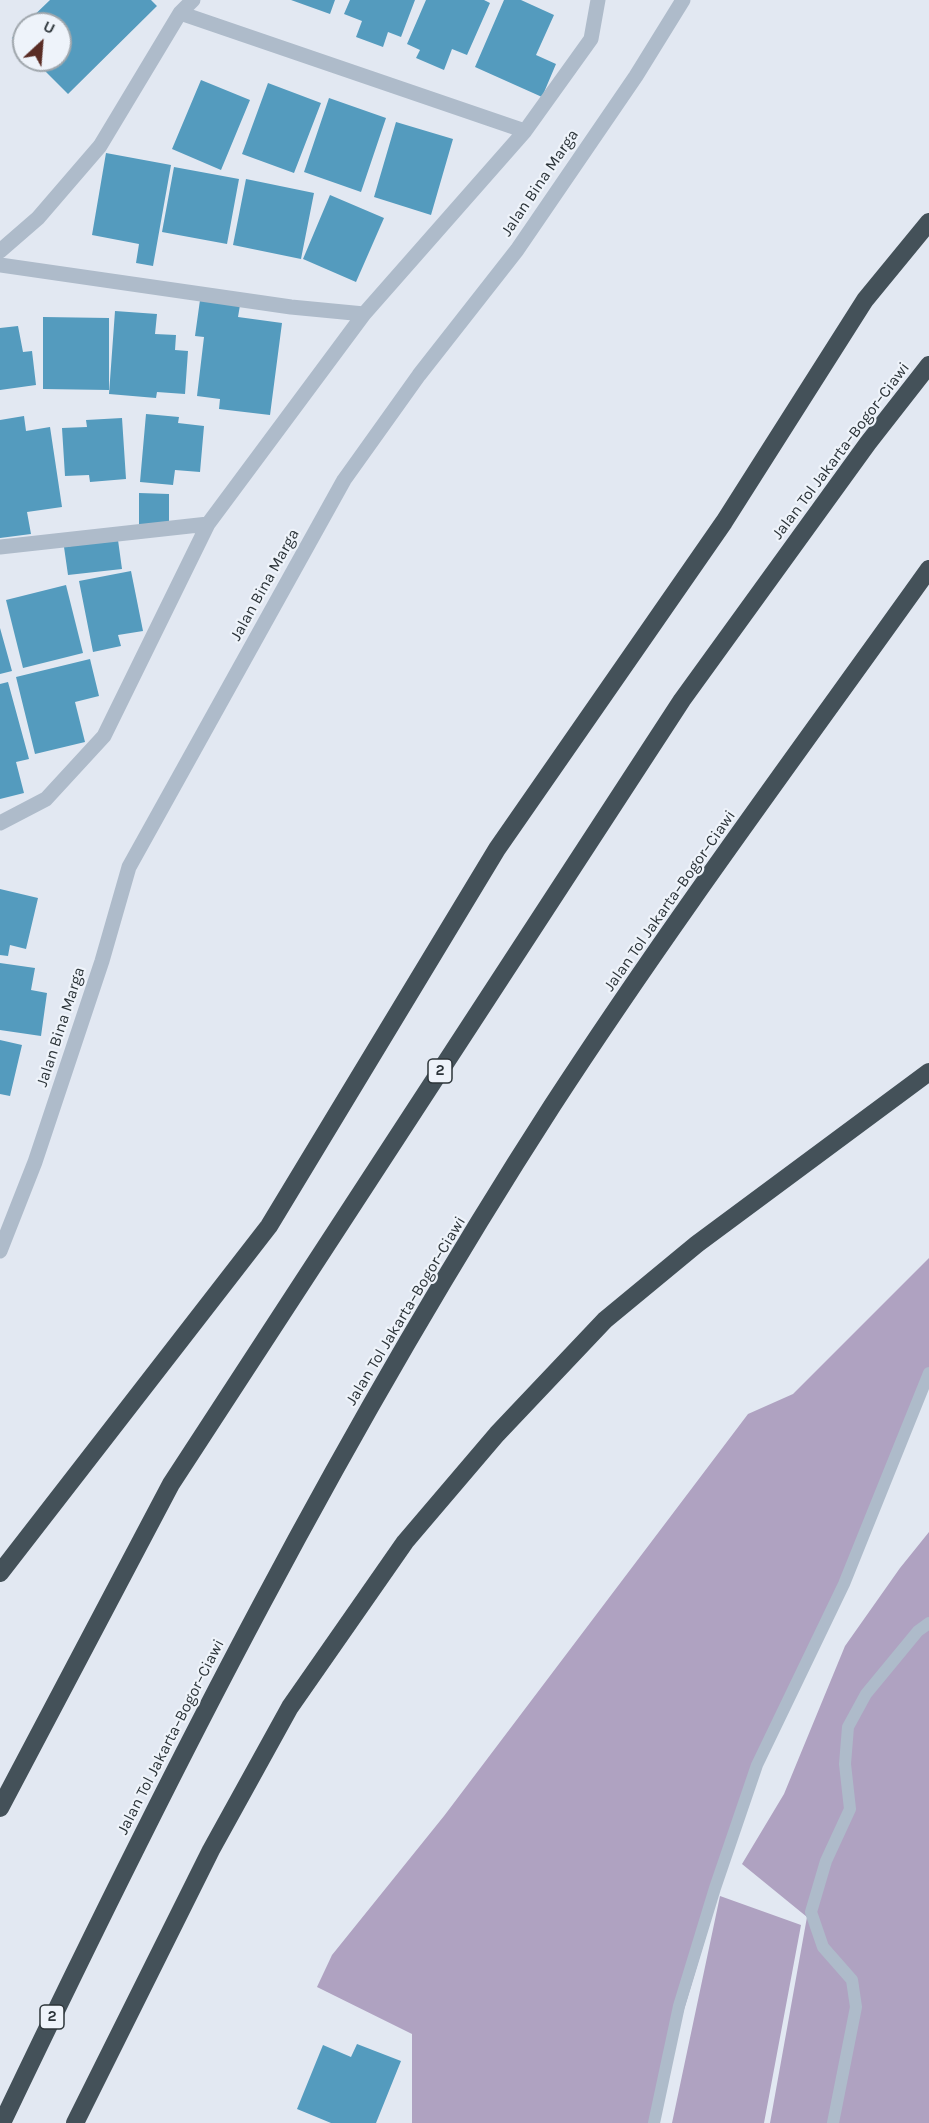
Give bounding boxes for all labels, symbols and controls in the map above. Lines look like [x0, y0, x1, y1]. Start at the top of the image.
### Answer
north arrow [12, 12, 72, 72]
text: U [40, 16, 58, 38]
street label: Jalan Bina Marga [497, 126, 583, 240]
street label: Jalan Tol Jakarta–Bogor–Ciawi [768, 359, 914, 543]
street label: Jalan Bina Marga [226, 526, 304, 644]
street label: Jalan Tol Jakarta–Bogor–Ciawi [600, 807, 740, 995]
street label: Jalan Bina Marga [33, 965, 89, 1089]
road number: 2 [428, 1059, 452, 1083]
street label: Jalan Tol Jakarta–Bogor–Ciawi [342, 1213, 470, 1409]
street label: Jalan Tol Jakarta–Bogor–Ciawi [113, 1636, 229, 1838]
road number: 2 [40, 2005, 64, 2029]

